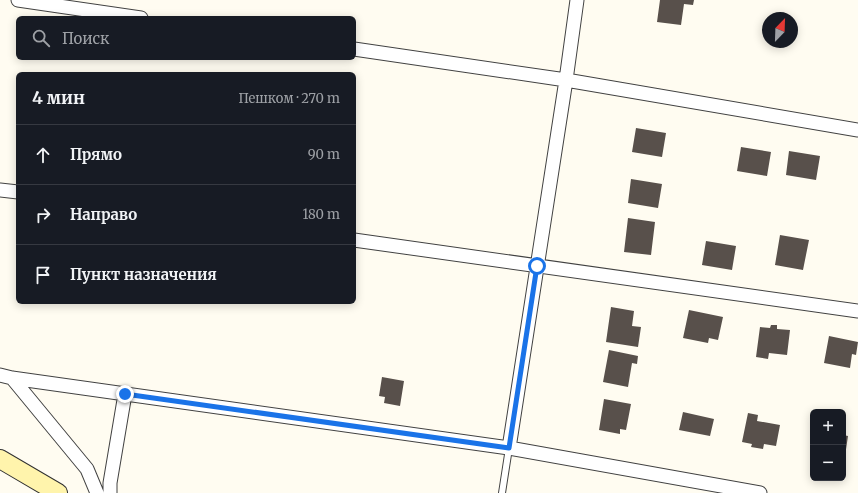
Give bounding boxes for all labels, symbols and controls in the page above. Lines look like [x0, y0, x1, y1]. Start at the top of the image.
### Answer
north arrow [762, 12, 798, 48]
search box [16, 16, 356, 60]
icon: search [30, 27, 52, 49]
text: Поиск [62, 29, 109, 48]
text: 4 мин [32, 87, 85, 109]
text: Пешком · 270 m [239, 90, 340, 107]
icon: ahead [32, 144, 54, 166]
text: Прямо [70, 145, 122, 164]
text: 90 m [308, 146, 340, 163]
icon: right [32, 204, 54, 226]
text: Направо [70, 205, 137, 224]
text: 180 m [302, 206, 340, 223]
route start [528, 257, 546, 275]
icon: arrive [32, 264, 54, 286]
text: Пункт назначения [70, 265, 217, 284]
route end [116, 385, 134, 403]
map controls [810, 409, 846, 481]
button: + [810, 409, 846, 445]
button: − [810, 445, 846, 481]

